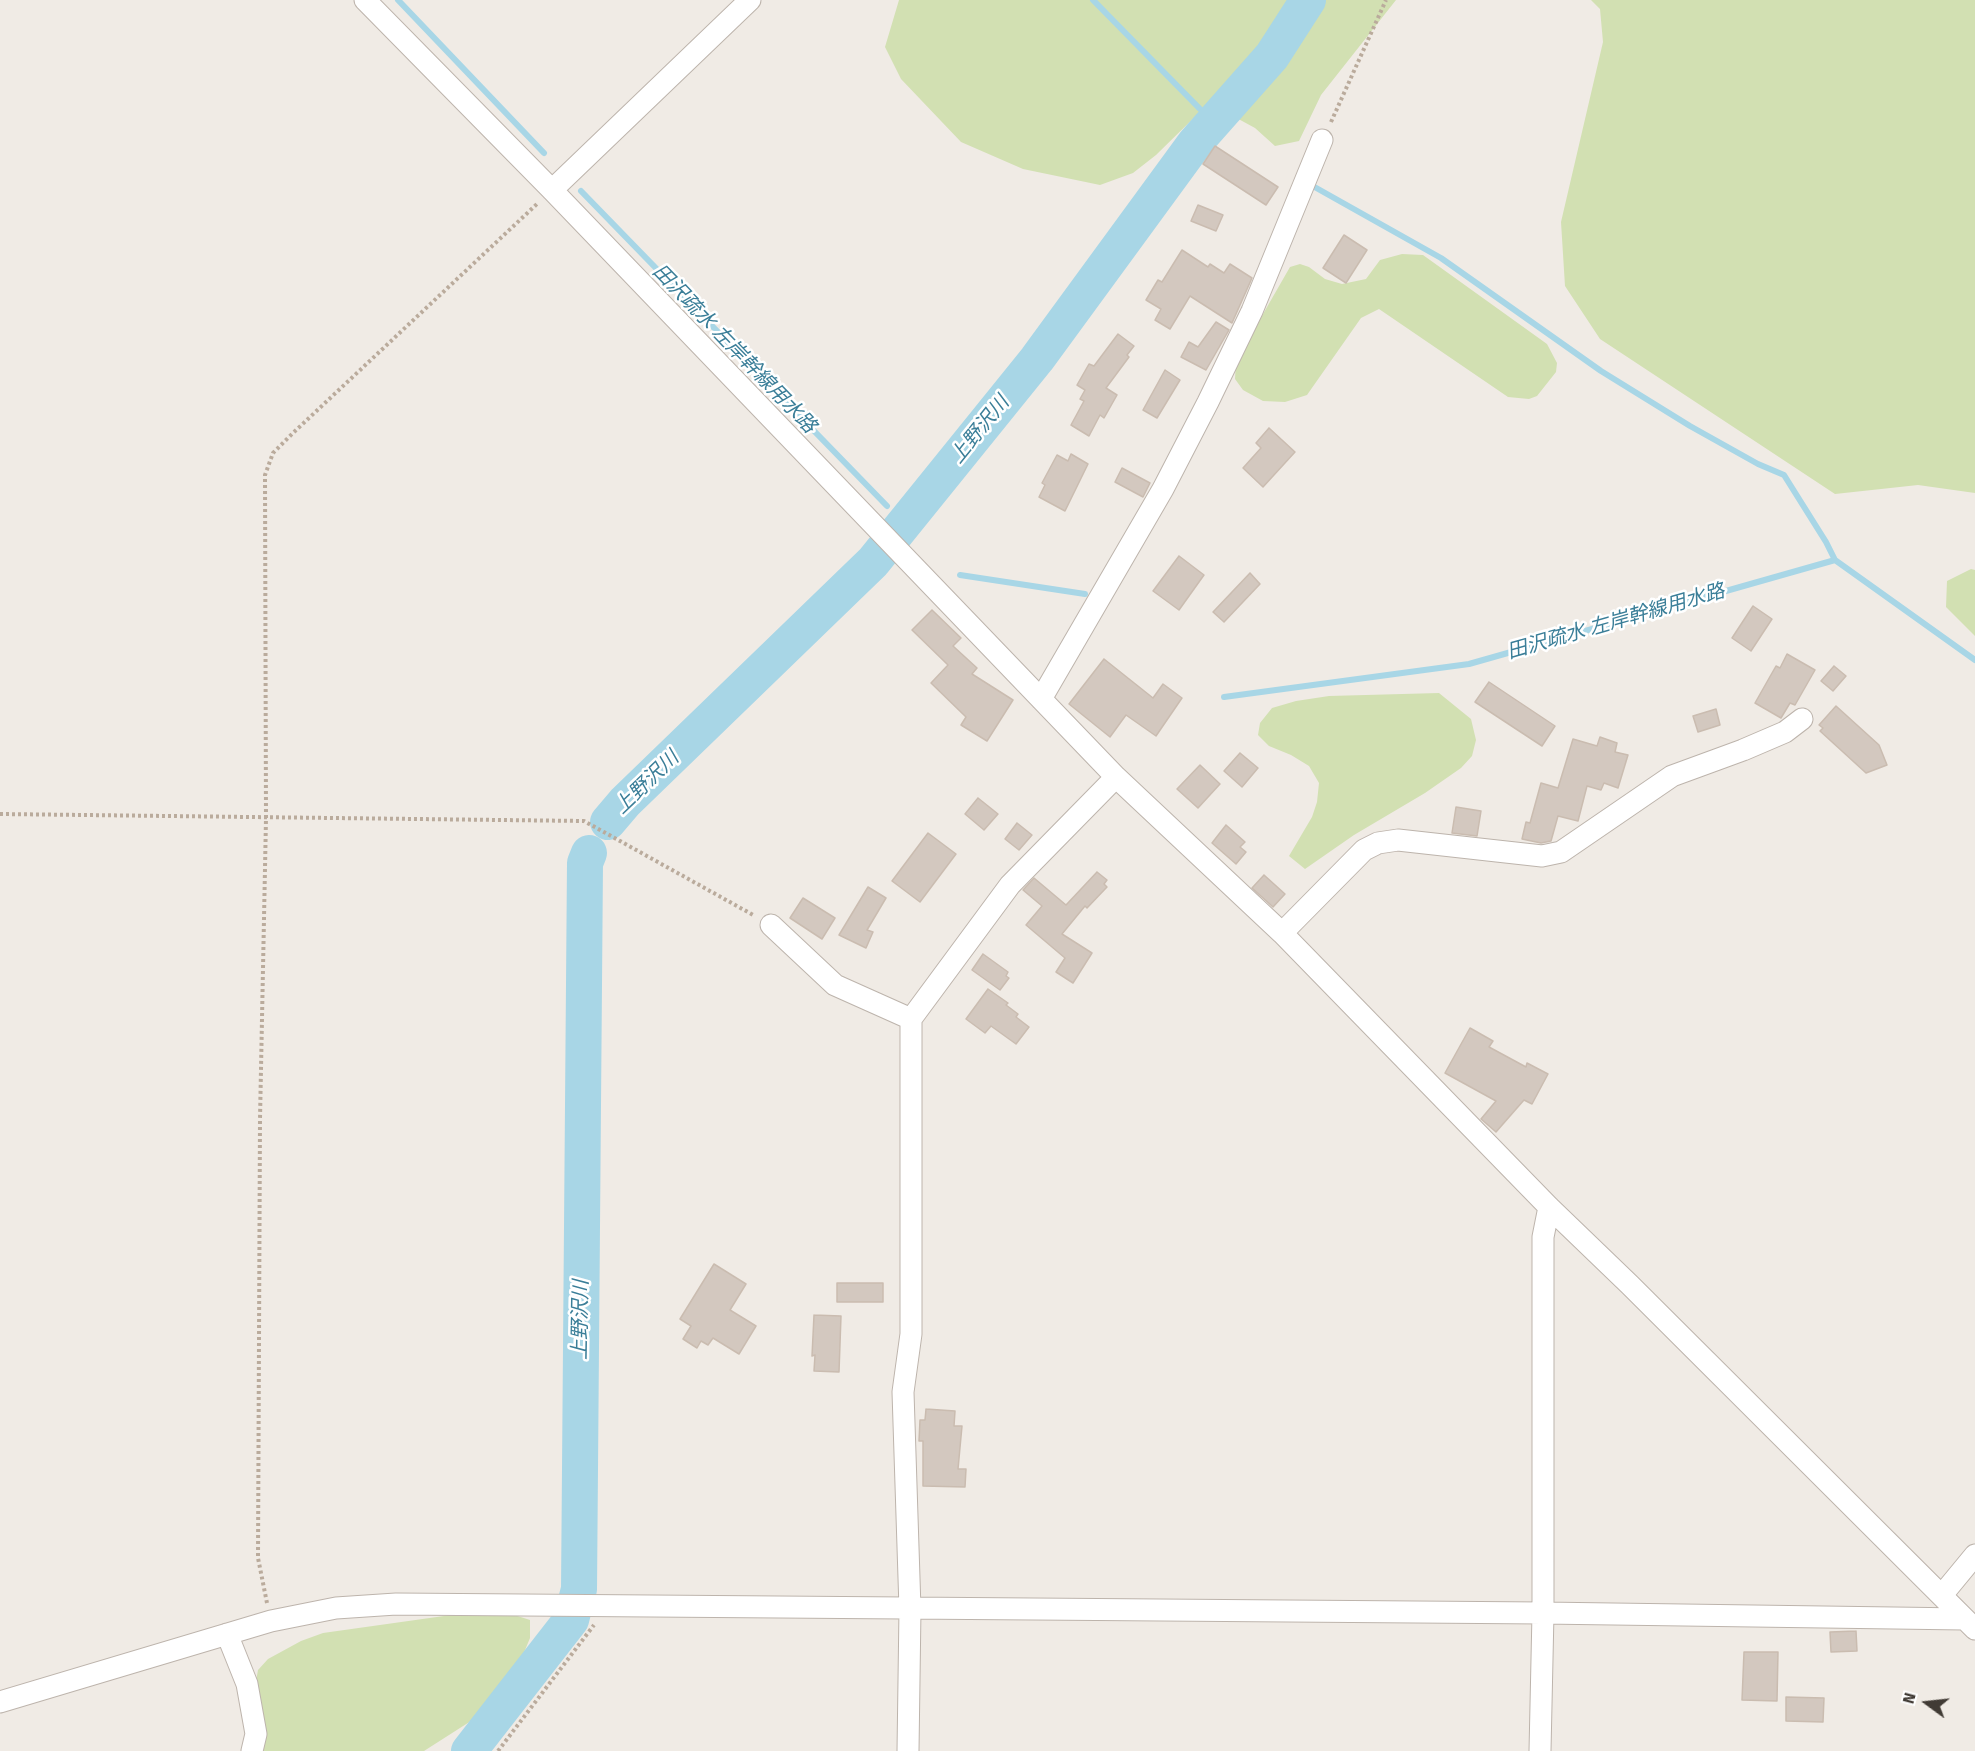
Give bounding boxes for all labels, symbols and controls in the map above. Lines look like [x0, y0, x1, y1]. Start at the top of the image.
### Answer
water label: 田沢疏水 左岸幹線用水路 [647, 260, 821, 438]
water label: 上野沢川 [946, 391, 1014, 469]
water label: 田沢疏水 左岸幹線用水路 [1504, 579, 1728, 665]
water label: 上野沢川 [610, 747, 684, 819]
water label: 上野沢川 [568, 1280, 594, 1360]
north arrow [1897, 1673, 1957, 1733]
text: N [1899, 1691, 1920, 1706]

